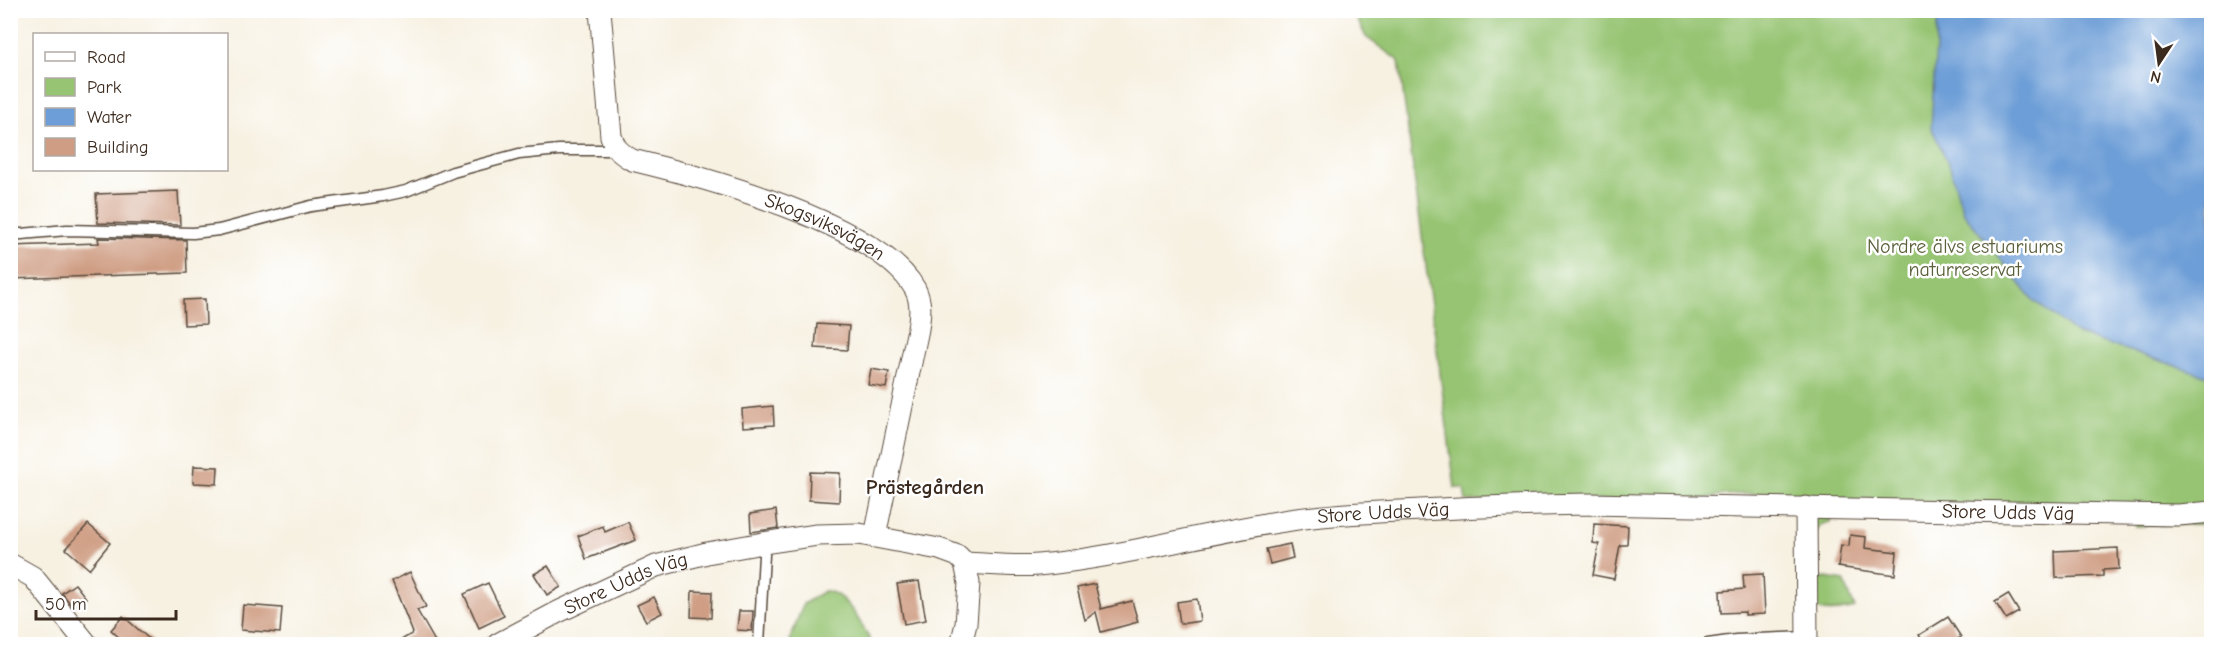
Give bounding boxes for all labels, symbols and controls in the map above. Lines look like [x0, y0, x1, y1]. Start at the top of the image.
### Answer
legend [33, 33, 228, 171]
north arrow [2129, 33, 2189, 93]
text: Road [87, 47, 126, 68]
text: N [2149, 67, 2163, 87]
text: Park [87, 77, 122, 98]
text: Water [87, 107, 132, 128]
text: Building [87, 137, 149, 158]
street label: Skogsviksvägen [762, 188, 889, 265]
park label: Nordre älvs estuariums naturreservat [1867, 235, 2063, 281]
district label: Prästegården [866, 475, 984, 499]
street label: Store Udds Väg [1316, 498, 1450, 528]
street label: Store Udds Väg [1942, 500, 2075, 525]
street label: Store Udds Väg [560, 547, 690, 620]
scale bar [36, 583, 176, 621]
text: 50 m [45, 594, 87, 615]

